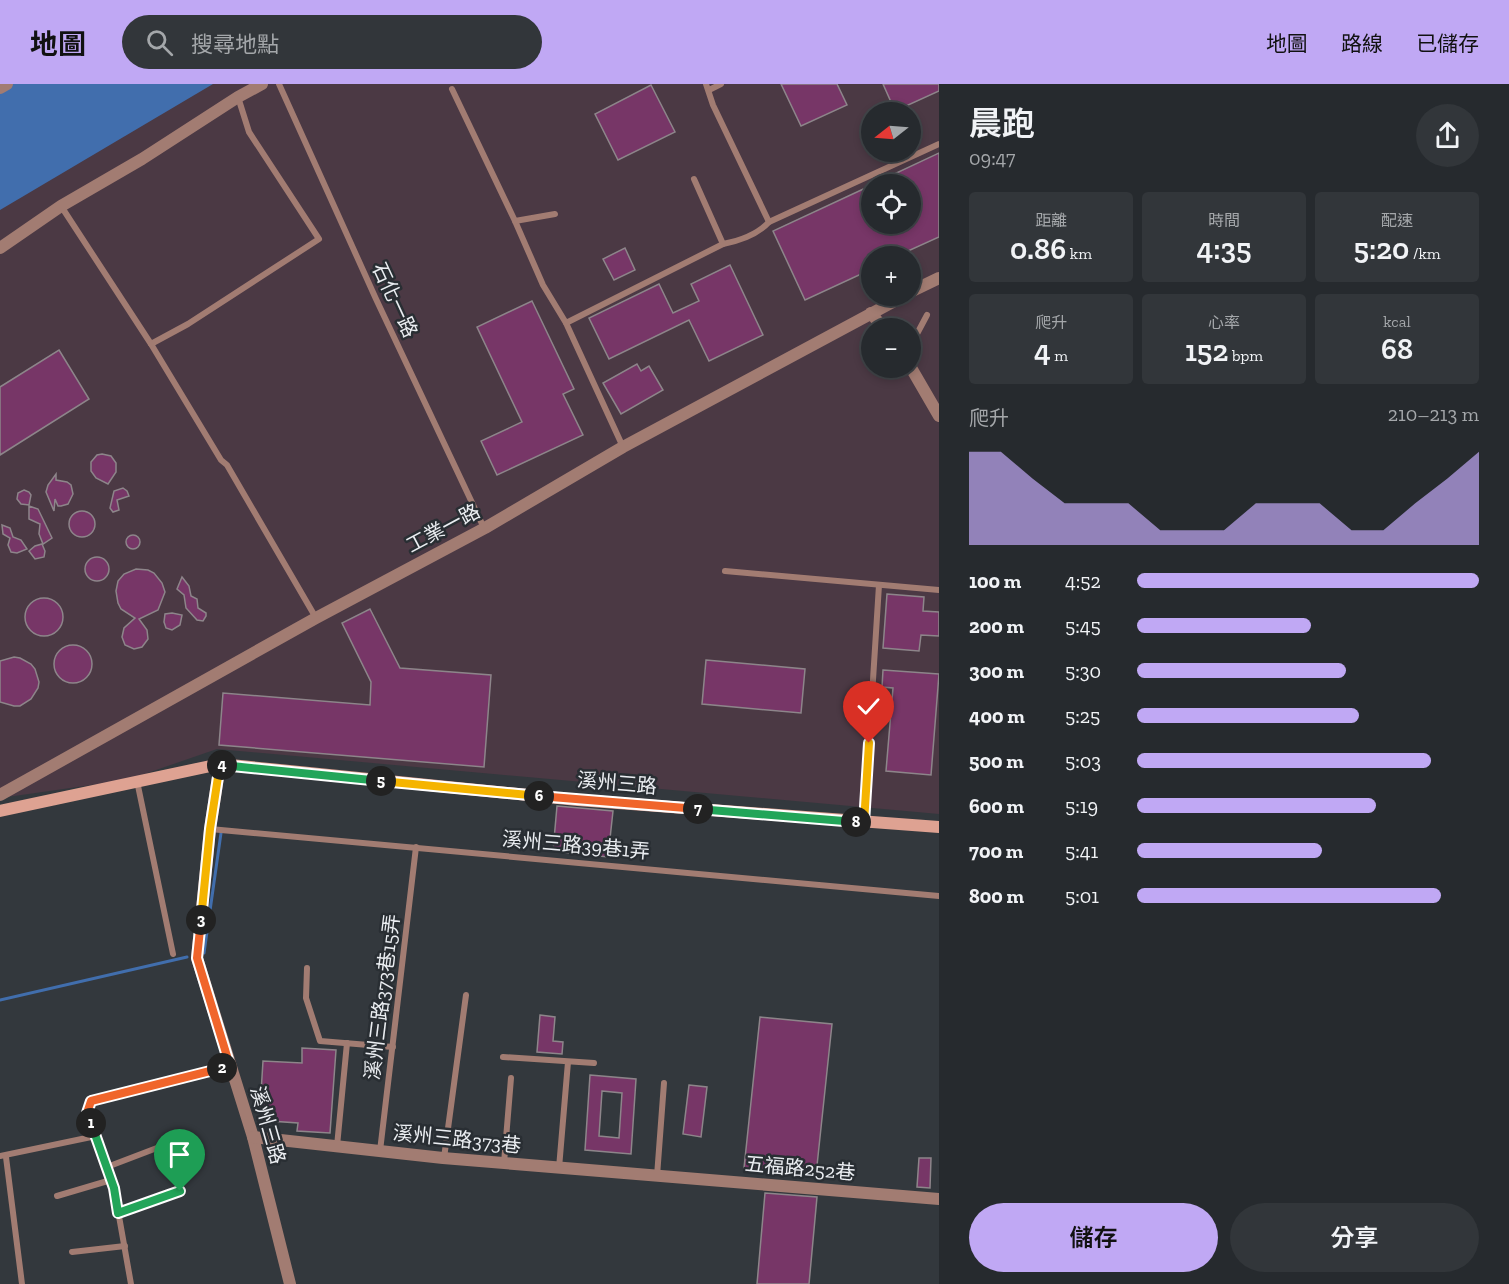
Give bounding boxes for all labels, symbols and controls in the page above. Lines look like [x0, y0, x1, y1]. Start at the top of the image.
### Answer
search box [122, 15, 542, 69]
icon: search [143, 26, 176, 59]
text: 地圖 [30, 28, 86, 61]
text: 搜尋地點 [191, 31, 279, 58]
text: 地圖 [1266, 31, 1308, 56]
text: 路線 [1341, 31, 1383, 56]
text: 已儲存 [1416, 31, 1479, 56]
north arrow [861, 102, 921, 162]
map controls [861, 102, 921, 378]
text: 晨跑 [969, 104, 1035, 143]
button: share [1416, 104, 1479, 167]
text: 09:47 [969, 146, 1016, 170]
button: locate [861, 174, 921, 234]
text: 距離 [1035, 211, 1067, 230]
text: 時間 [1208, 211, 1240, 230]
text: 配速 [1381, 211, 1413, 230]
text: 0.86 [1010, 231, 1066, 267]
text: 4:35 [1197, 231, 1251, 267]
text: 5:20 [1353, 231, 1409, 267]
text: km [1066, 244, 1092, 263]
text: /km [1409, 244, 1441, 263]
button: + [861, 246, 921, 306]
street label: 石化一路 [367, 259, 423, 341]
text: kcal [1383, 312, 1411, 331]
text: 爬升 [1035, 313, 1067, 332]
text: 心率 [1208, 313, 1240, 332]
button: − [861, 318, 921, 378]
text: 68 [1381, 331, 1413, 367]
text: 4 [1034, 333, 1051, 369]
text: 152 [1185, 333, 1228, 369]
text: m [1051, 346, 1068, 365]
text: bpm [1228, 346, 1263, 365]
text: 210–213 m [1388, 402, 1479, 426]
text: 爬升 [969, 406, 1009, 430]
street label: 工業一路 [402, 499, 484, 557]
text: 100 m [969, 569, 1021, 593]
text: 4:52 [1065, 569, 1101, 593]
text: 200 m [969, 614, 1024, 638]
text: 5:45 [1065, 614, 1101, 638]
text: 300 m [969, 659, 1024, 683]
text: 5:30 [1065, 659, 1101, 683]
pin [843, 681, 894, 743]
icon: check [852, 690, 885, 723]
text: 400 m [969, 704, 1025, 728]
text: 5:25 [1065, 704, 1100, 728]
text: 500 m [969, 749, 1024, 773]
text: 5:03 [1065, 749, 1101, 773]
pin: 4 [207, 750, 237, 780]
text: 4 [217, 755, 227, 774]
pin: 5 [366, 766, 396, 796]
street label: 溪州三路 [576, 768, 658, 798]
text: 5 [377, 771, 385, 790]
pin: 6 [524, 781, 554, 811]
text: 6 [535, 786, 543, 805]
pin: 7 [683, 794, 713, 824]
text: 600 m [969, 794, 1024, 818]
text: 5:19 [1065, 794, 1098, 818]
text: 7 [694, 799, 702, 818]
pin: 8 [841, 807, 871, 837]
text: 8 [852, 812, 860, 831]
street label: 溪州三路39巷1弄 [501, 827, 651, 863]
text: 700 m [969, 839, 1023, 863]
text: 5:41 [1065, 839, 1098, 863]
text: 800 m [969, 884, 1024, 908]
text: 5:01 [1065, 884, 1099, 908]
pin: 3 [186, 905, 216, 935]
text: 3 [197, 910, 205, 929]
street label: 溪州三路373巷15弄 [360, 913, 404, 1081]
pin: 2 [207, 1053, 237, 1083]
text: 2 [218, 1058, 226, 1077]
street label: 溪州三路 [245, 1083, 291, 1167]
pin: 1 [76, 1108, 106, 1138]
text: 1 [88, 1113, 94, 1132]
street label: 溪州三路373巷 [392, 1120, 522, 1158]
pin [154, 1129, 205, 1191]
icon: arrive [163, 1138, 196, 1171]
street label: 五福路252巷 [744, 1151, 856, 1185]
button: 儲存 [969, 1203, 1218, 1272]
button: 分享 [1230, 1203, 1479, 1272]

